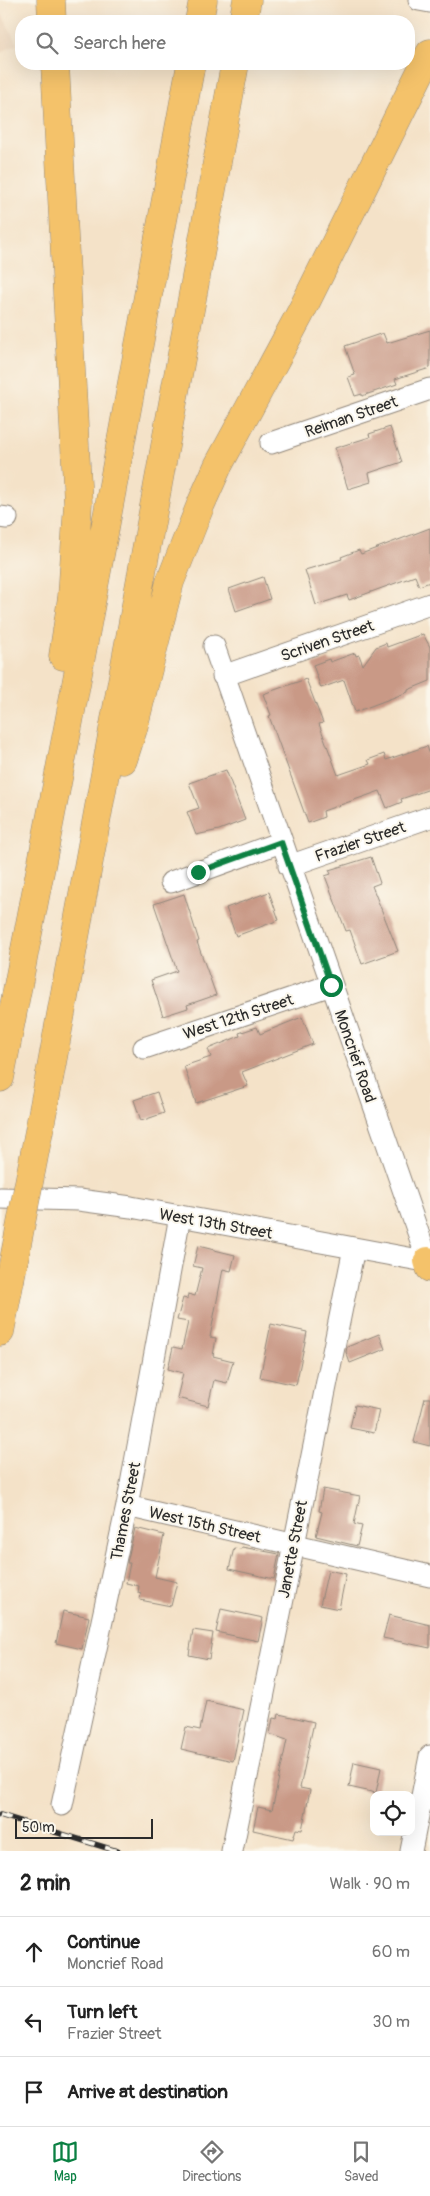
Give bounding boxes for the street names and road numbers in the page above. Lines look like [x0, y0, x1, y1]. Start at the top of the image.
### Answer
street label: Reiman Street [302, 392, 401, 442]
street label: Scriven Street [278, 615, 377, 666]
street label: Frazier Street [312, 817, 409, 867]
street label: West 12th Street [181, 990, 296, 1044]
street label: Moncrief Road [330, 1007, 380, 1105]
street label: West 13th Street [158, 1204, 275, 1244]
street label: Thames Street [107, 1460, 145, 1562]
street label: Janette Street [274, 1498, 312, 1600]
street label: West 15th Street [147, 1502, 263, 1548]

